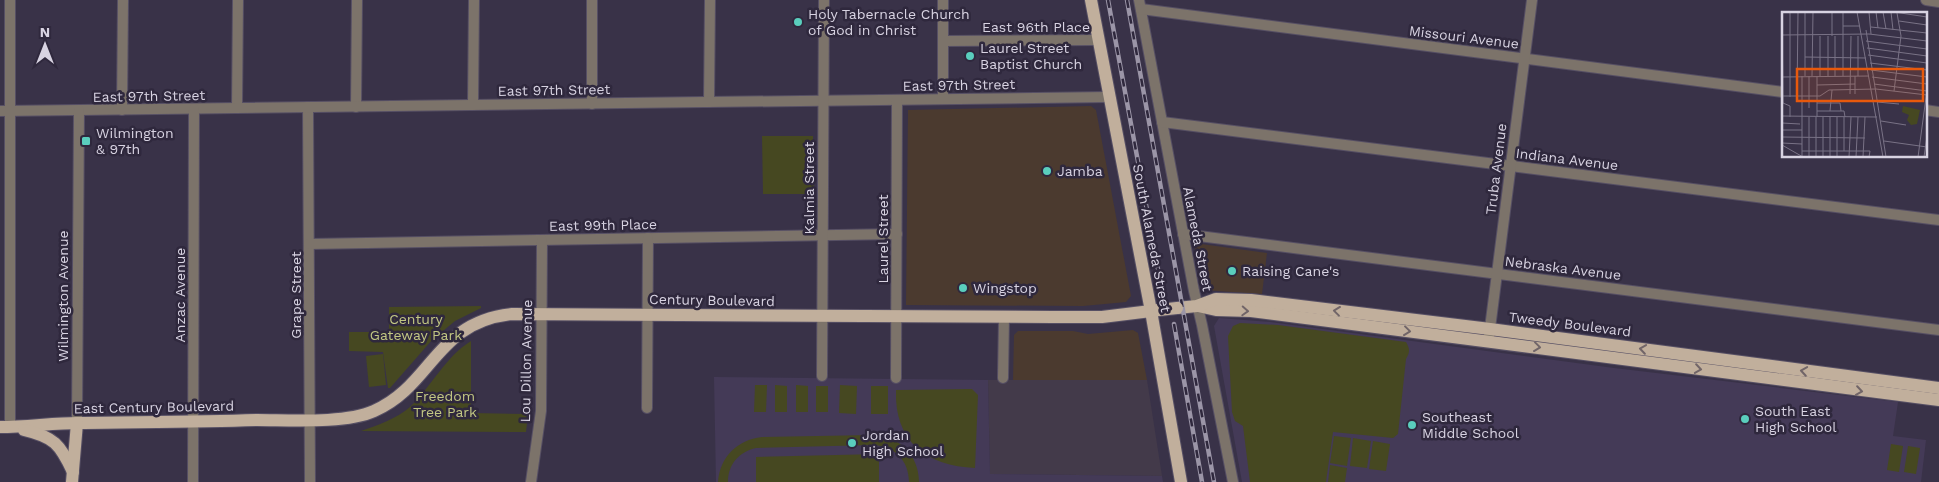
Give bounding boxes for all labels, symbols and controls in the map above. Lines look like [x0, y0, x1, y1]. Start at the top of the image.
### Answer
place label: Holy Tabernacle Church of God in Christ [808, 6, 970, 38]
inset map [1782, 12, 1926, 158]
marker: Holy Tabernacle Church of God in Christ [792, 16, 804, 28]
street label: East 96th Place [982, 19, 1090, 35]
north arrow [20, 20, 70, 70]
street label: Missouri Avenue [1408, 22, 1520, 52]
text: N [40, 24, 50, 40]
place label: Laurel Street Baptist Church [980, 40, 1082, 72]
marker: Laurel Street Baptist Church [964, 50, 976, 62]
street label: East 97th Street [903, 76, 1016, 94]
street label: East 97th Street [498, 81, 611, 99]
street label: East 97th Street [93, 87, 206, 105]
street label: Truba Avenue [1482, 122, 1510, 216]
place label: Wilmington & 97th [96, 125, 174, 157]
marker: Wilmington & 97th [80, 135, 92, 147]
street label: Kalmia Street [801, 141, 817, 234]
street label: Indiana Avenue [1515, 145, 1619, 173]
street label: South Alameda Street [1130, 162, 1174, 314]
place label: Jamba [1057, 163, 1103, 179]
marker: Jamba [1041, 165, 1053, 177]
street label: Alameda Street [1180, 185, 1216, 293]
street label: Laurel Street [875, 194, 891, 284]
street label: East 99th Place [549, 216, 657, 234]
street label: Wilmington Avenue [55, 230, 71, 362]
street label: Anzac Avenue [172, 248, 188, 342]
street label: Grape Street [288, 251, 304, 339]
street label: Nebraska Avenue [1504, 253, 1622, 283]
place label: Raising Cane's [1242, 263, 1339, 279]
marker: Raising Cane's [1226, 265, 1238, 277]
place label: Wingstop [973, 280, 1037, 296]
marker: Wingstop [957, 282, 969, 294]
street label: Century Boulevard [649, 291, 775, 309]
street label: Lou Dillon Avenue [517, 299, 535, 423]
one-way arrow [1242, 306, 1250, 317]
one-way arrow [1333, 306, 1341, 317]
street label: Tweedy Boulevard [1508, 309, 1632, 339]
park label: Century Gateway Park [370, 311, 462, 343]
one-way arrow [1403, 325, 1411, 336]
one-way arrow [1533, 341, 1541, 352]
one-way arrow [1639, 344, 1647, 355]
one-way arrow [1694, 363, 1703, 373]
one-way arrow [1800, 366, 1808, 377]
one-way arrow [1855, 385, 1864, 395]
park label: Freedom Tree Park [413, 388, 477, 420]
street label: East Century Boulevard [74, 398, 234, 416]
place label: South East High School [1755, 403, 1837, 435]
place label: Southeast Middle School [1422, 409, 1520, 441]
marker: South East High School [1739, 413, 1751, 425]
marker: Southeast Middle School [1406, 419, 1418, 431]
place label: Jordan High School [862, 427, 944, 459]
marker: Jordan High School [846, 437, 858, 449]

